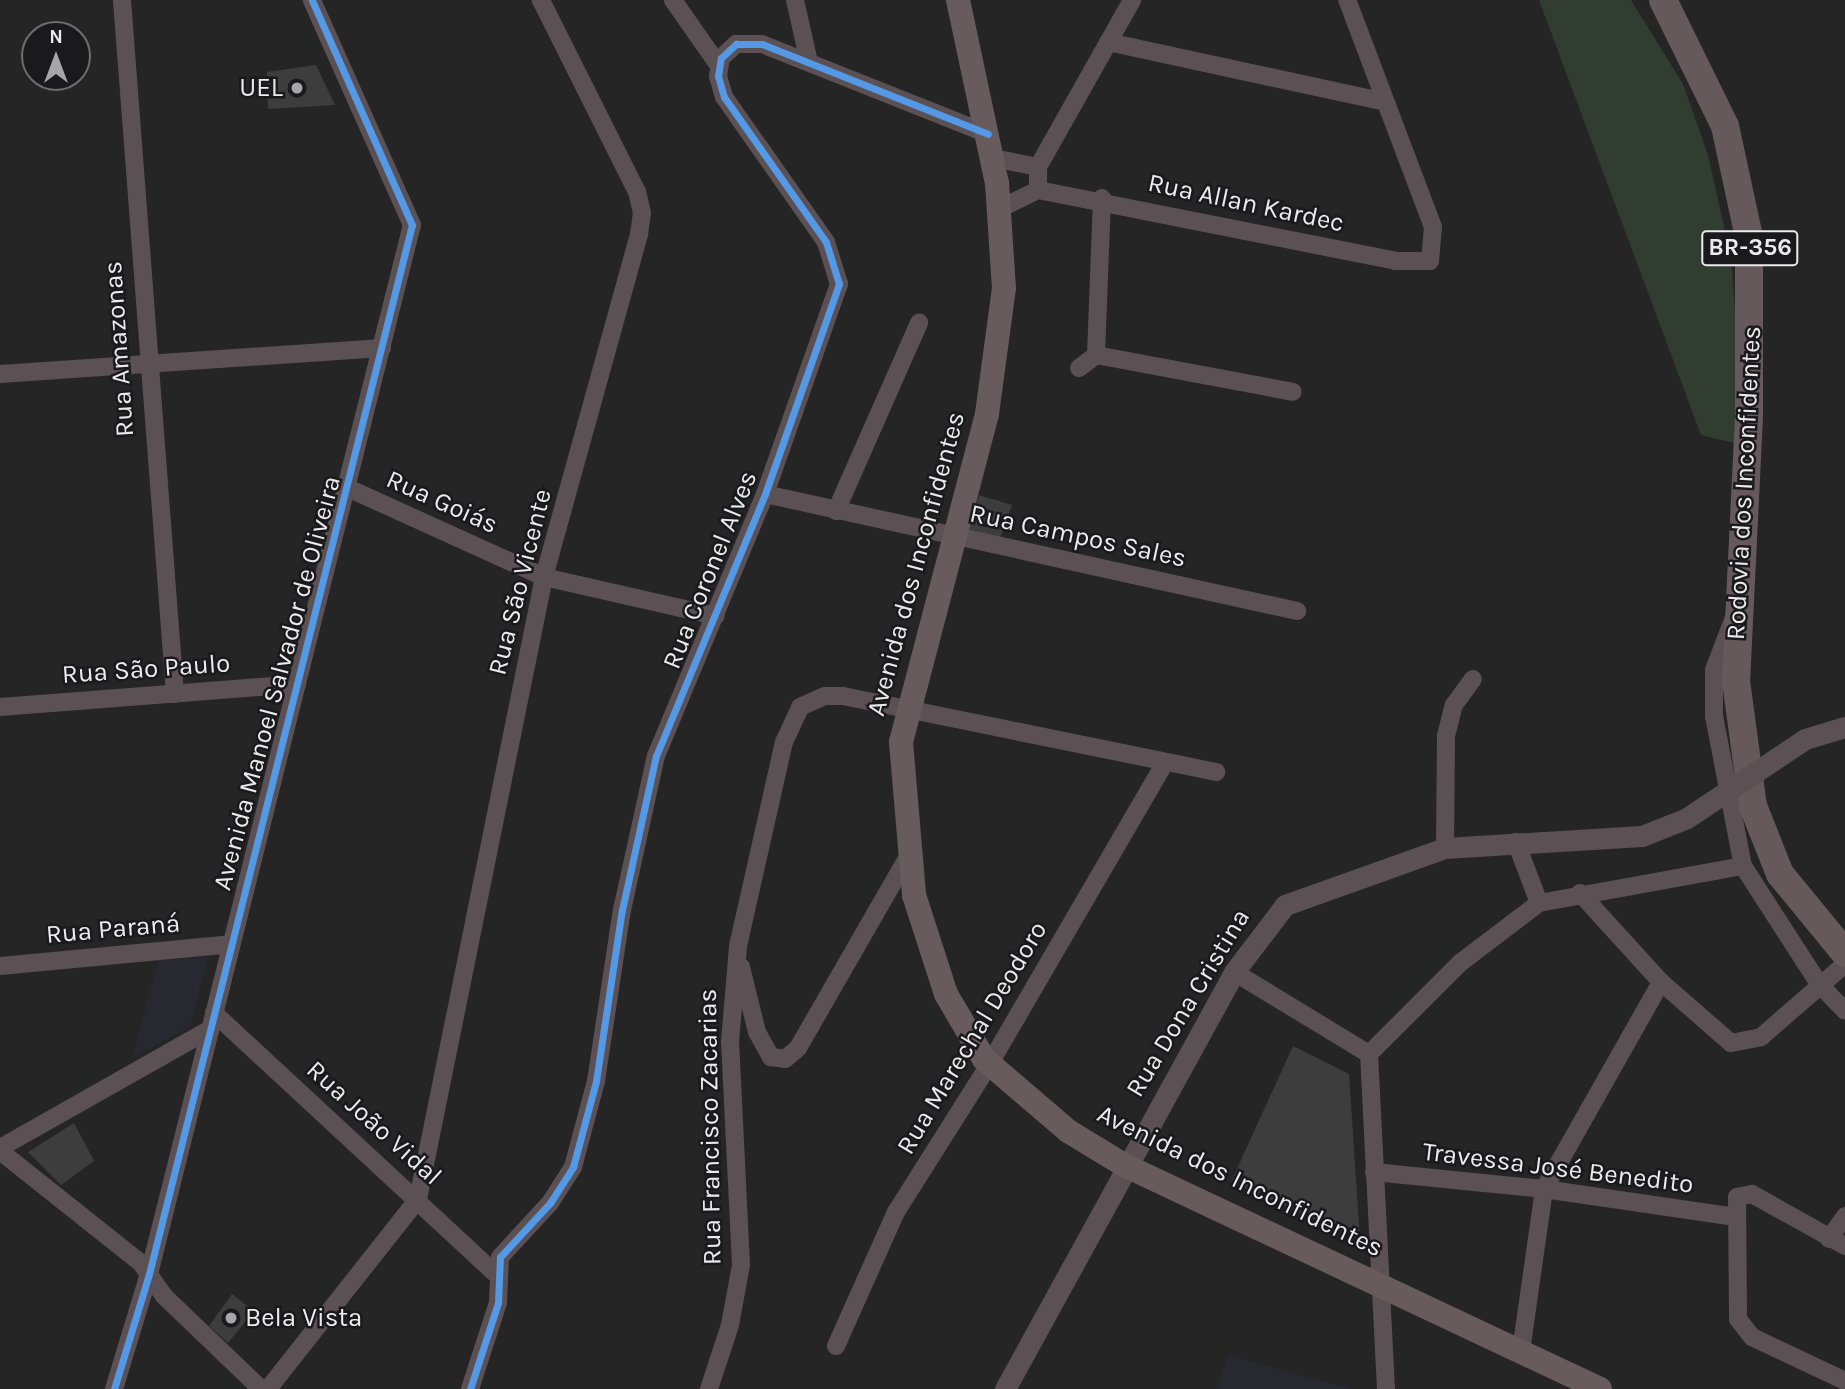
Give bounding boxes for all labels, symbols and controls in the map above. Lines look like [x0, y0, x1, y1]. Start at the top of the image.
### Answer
north arrow [21, 21, 91, 91]
text: N [49, 26, 63, 48]
place label: UEL [239, 72, 283, 104]
marker: UEL [289, 80, 305, 96]
street label: Rua Allan Kardec [1145, 167, 1347, 239]
road number: BR-356 [1701, 228, 1799, 268]
street label: Rua Amazonas [97, 260, 141, 438]
street label: Rodovia dos Inconfidentes [1720, 325, 1768, 641]
street label: Avenida dos Inconfidentes [860, 408, 972, 720]
street label: Rua Goiás [381, 464, 503, 540]
street label: Rua Coronel Alves [656, 466, 764, 674]
street label: Avenida Manoel Salvador de Oliveira [207, 472, 347, 894]
street label: Rua São Vicente [482, 486, 558, 678]
street label: Rua Campos Sales [967, 498, 1189, 574]
street label: Rua São Paulo [61, 648, 231, 690]
street label: Rua Dona Cristina [1120, 903, 1256, 1103]
street label: Rua Paraná [45, 908, 181, 950]
street label: Rua Marechal Deodoro [890, 916, 1054, 1160]
street label: Rua Francisco Zacarias [692, 989, 728, 1265]
street label: Rua João Vidal [300, 1054, 448, 1192]
street label: Avenida dos Inconfidentes [1092, 1098, 1388, 1264]
street label: Travessa José Benedito [1421, 1136, 1695, 1200]
place label: Bela Vista [245, 1302, 362, 1334]
marker: Bela Vista [223, 1310, 239, 1326]

